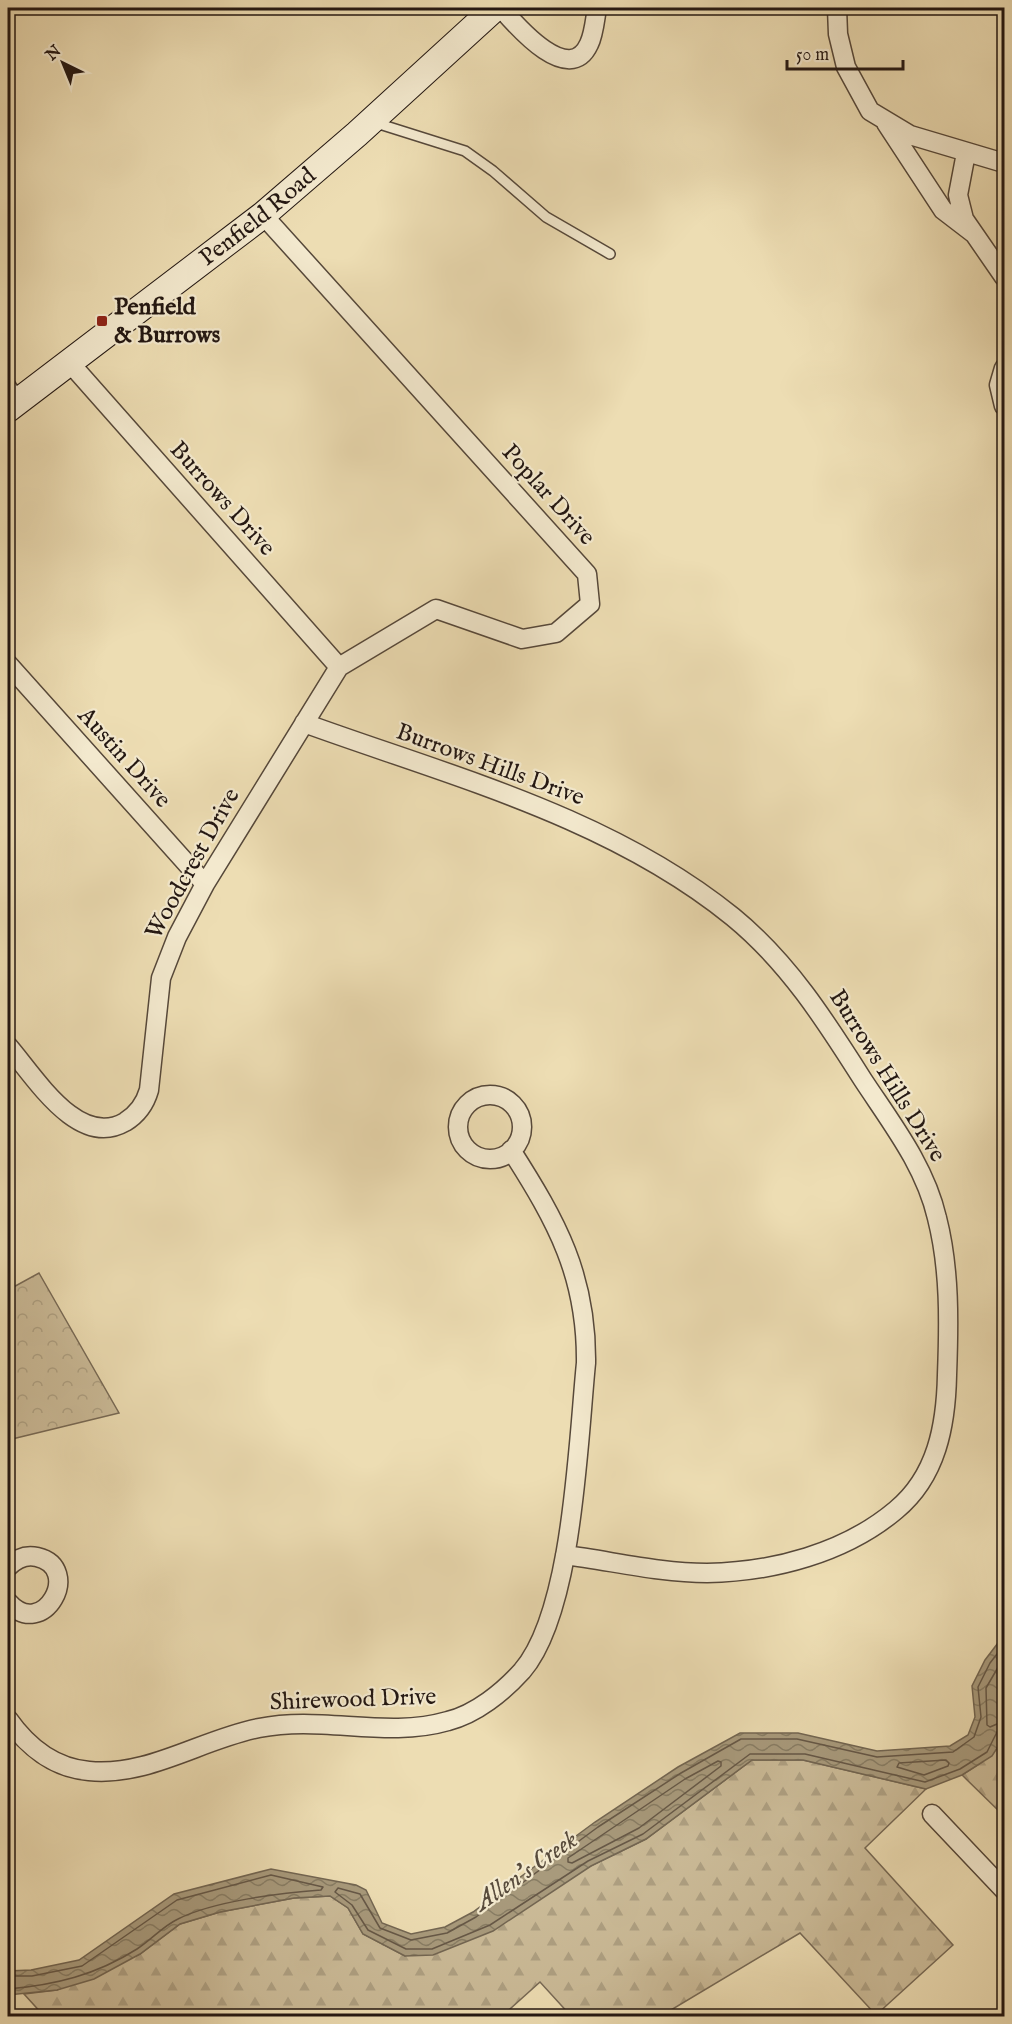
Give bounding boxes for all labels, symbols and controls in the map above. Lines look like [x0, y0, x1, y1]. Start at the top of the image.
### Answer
north arrow [33, 33, 93, 93]
scale bar [787, 33, 902, 71]
text: N [42, 41, 66, 66]
text: 50 m [796, 44, 829, 67]
street label: Penfield Road [193, 161, 323, 273]
place label: Penfield & Burrows [114, 292, 221, 351]
marker: Penfield & Burrows [95, 314, 109, 328]
street label: Burrows Drive [162, 435, 282, 563]
street label: Poplar Drive [494, 438, 602, 552]
street label: Austin Drive [70, 700, 178, 815]
street label: Burrows Hills Drive [392, 717, 588, 813]
street label: Woodcrest Drive [139, 783, 247, 945]
street label: Burrows Hills Drive [821, 984, 953, 1168]
street label: Shirewood Drive [269, 1682, 437, 1718]
water label: Allen's Creek [465, 1823, 585, 1920]

